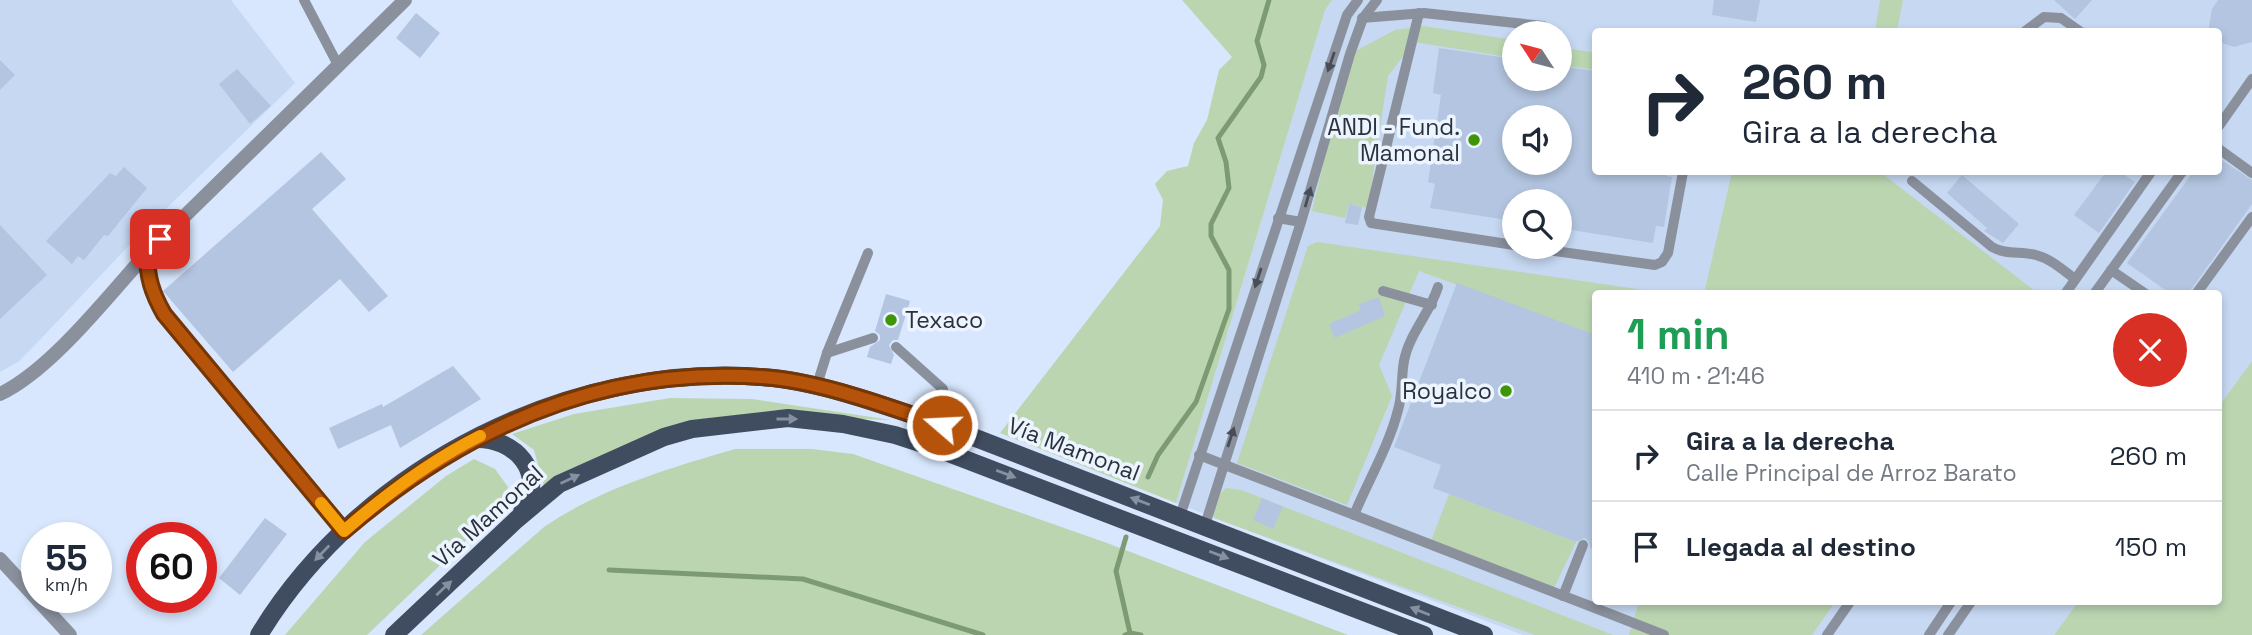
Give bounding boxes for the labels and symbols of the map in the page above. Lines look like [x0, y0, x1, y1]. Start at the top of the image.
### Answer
north arrow [1502, 21, 1572, 91]
one-way arrow [1325, 52, 1336, 73]
place label: ANDI - Fund. Mamonal [1327, 112, 1460, 168]
marker: ANDI - Fund. Mamonal [1466, 132, 1482, 148]
one-way arrow [1304, 186, 1314, 207]
pin [130, 209, 190, 269]
one-way arrow [1252, 267, 1263, 288]
place label: Texaco [905, 305, 983, 335]
marker: Texaco [883, 312, 899, 328]
place label: Royalco [1402, 376, 1492, 406]
marker: Royalco [1498, 383, 1514, 399]
position arrow [905, 388, 979, 462]
street label: Vía Mamonal [1004, 410, 1144, 488]
one-way arrow [776, 413, 798, 425]
one-way arrow [1227, 426, 1237, 447]
street label: Vía Mamonal [426, 458, 550, 574]
one-way arrow [996, 469, 1017, 480]
one-way arrow [560, 473, 580, 485]
one-way arrow [1130, 495, 1151, 506]
speed limit sign: 60 [126, 522, 217, 613]
one-way arrow [315, 544, 331, 561]
one-way arrow [1208, 550, 1229, 561]
one-way arrow [435, 581, 452, 597]
one-way arrow [1410, 605, 1431, 616]

